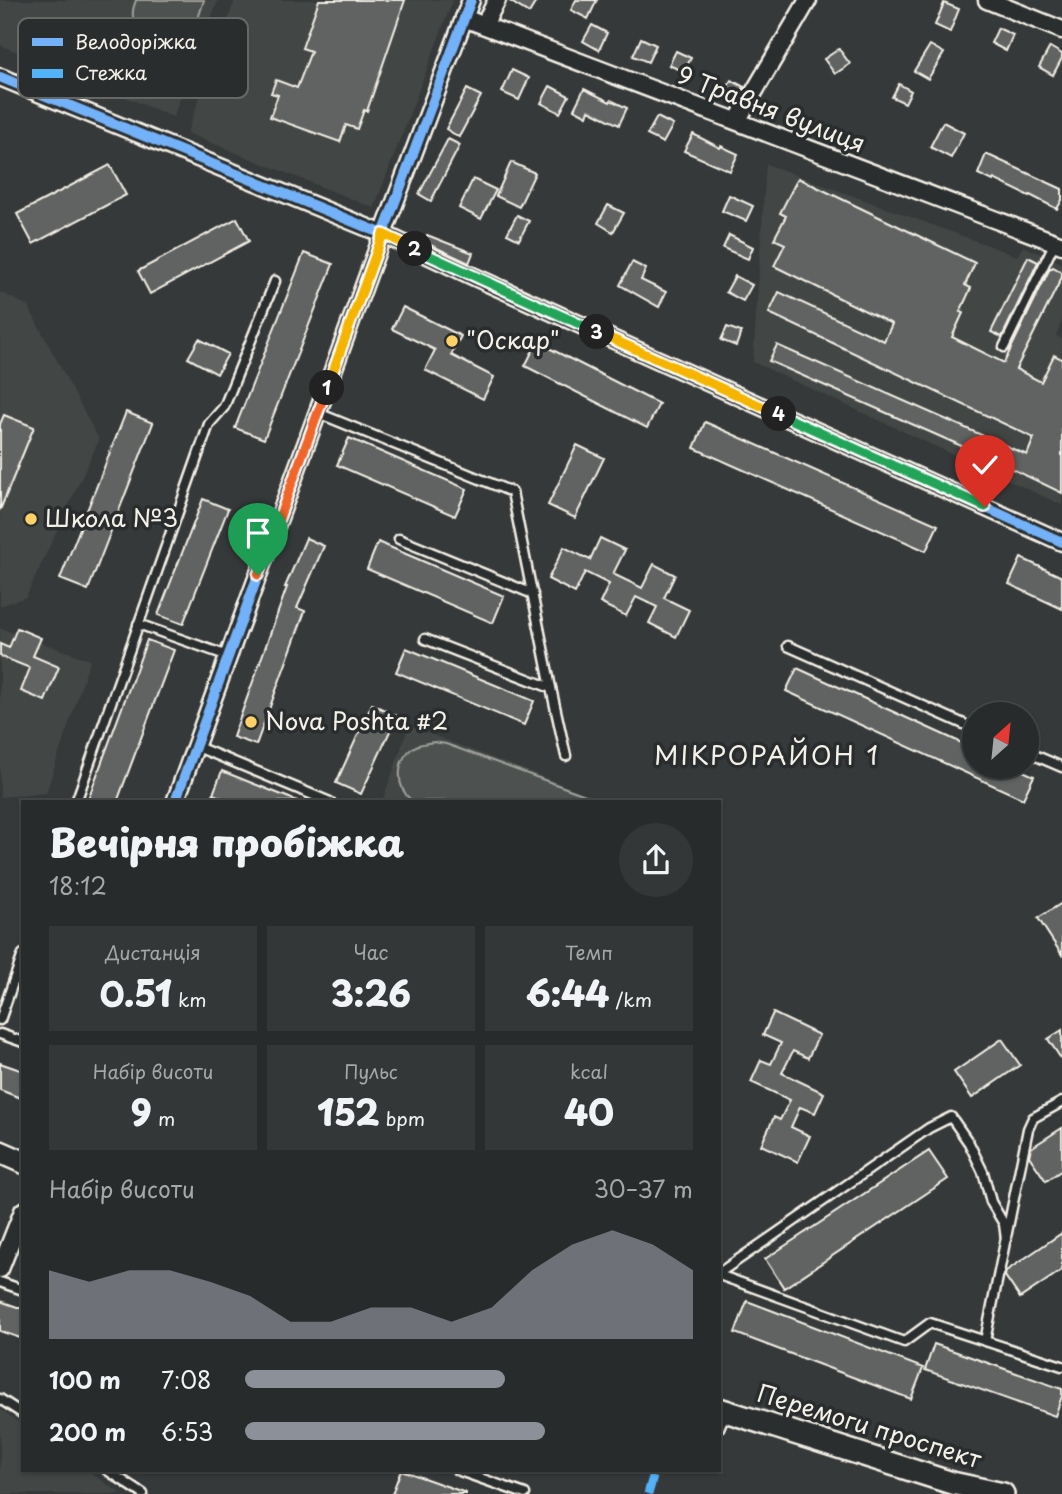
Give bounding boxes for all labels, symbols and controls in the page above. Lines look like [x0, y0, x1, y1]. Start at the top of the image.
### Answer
legend [18, 18, 248, 98]
text: Велодоріжка [75, 27, 196, 55]
street label: 9 Травня вулиця [673, 56, 871, 161]
text: Стежка [75, 58, 147, 86]
pin: 2 [398, 232, 432, 266]
text: 2 [408, 234, 421, 262]
pin: 3 [580, 314, 614, 350]
text: 3 [590, 317, 603, 345]
place label: "Оскар" [466, 321, 560, 357]
marker: "Оскар" [444, 333, 460, 349]
pin: 1 [310, 370, 344, 406]
text: 1 [322, 373, 331, 401]
pin: 4 [762, 396, 796, 432]
text: 4 [772, 399, 785, 427]
pin [955, 435, 1015, 507]
icon: check [966, 446, 1004, 484]
place label: Школа №3 [45, 499, 178, 535]
pin [228, 503, 288, 575]
marker: Школа №3 [23, 511, 39, 527]
icon: arrive [239, 514, 277, 552]
place label: Nova Poshta #2 [265, 702, 448, 738]
north arrow [962, 702, 1040, 779]
map controls [962, 702, 1039, 779]
marker: Nova Poshta #2 [243, 714, 259, 730]
district label: МІКРОРАЙОН 1 [654, 735, 880, 774]
text: Вечірня пробіжка [49, 813, 405, 870]
button: share [619, 823, 693, 897]
text: 18:12 [49, 868, 107, 903]
text: Дистанція [105, 938, 201, 966]
text: Час [354, 938, 388, 966]
text: Темп [565, 938, 613, 966]
text: 0.51 [99, 966, 172, 1019]
text: 3:26 [331, 966, 411, 1019]
text: 6:44 [526, 966, 609, 1019]
text: km [172, 985, 207, 1013]
text: /km [609, 985, 652, 1013]
text: Набір висоти [93, 1057, 213, 1085]
text: Пульс [344, 1057, 398, 1085]
text: kcal [570, 1057, 608, 1085]
text: 9 [131, 1085, 152, 1138]
text: 152 [317, 1085, 380, 1138]
text: 40 [564, 1085, 614, 1138]
text: m [152, 1104, 175, 1132]
text: bpm [380, 1104, 425, 1132]
text: Набір висоти [49, 1171, 195, 1206]
text: 30–37 m [594, 1171, 693, 1206]
text: 100 m [49, 1362, 121, 1397]
text: 7:08 [161, 1362, 212, 1397]
street label: Перемоги проспект [753, 1374, 986, 1476]
text: 200 m [49, 1414, 126, 1449]
text: 6:53 [161, 1414, 213, 1449]

